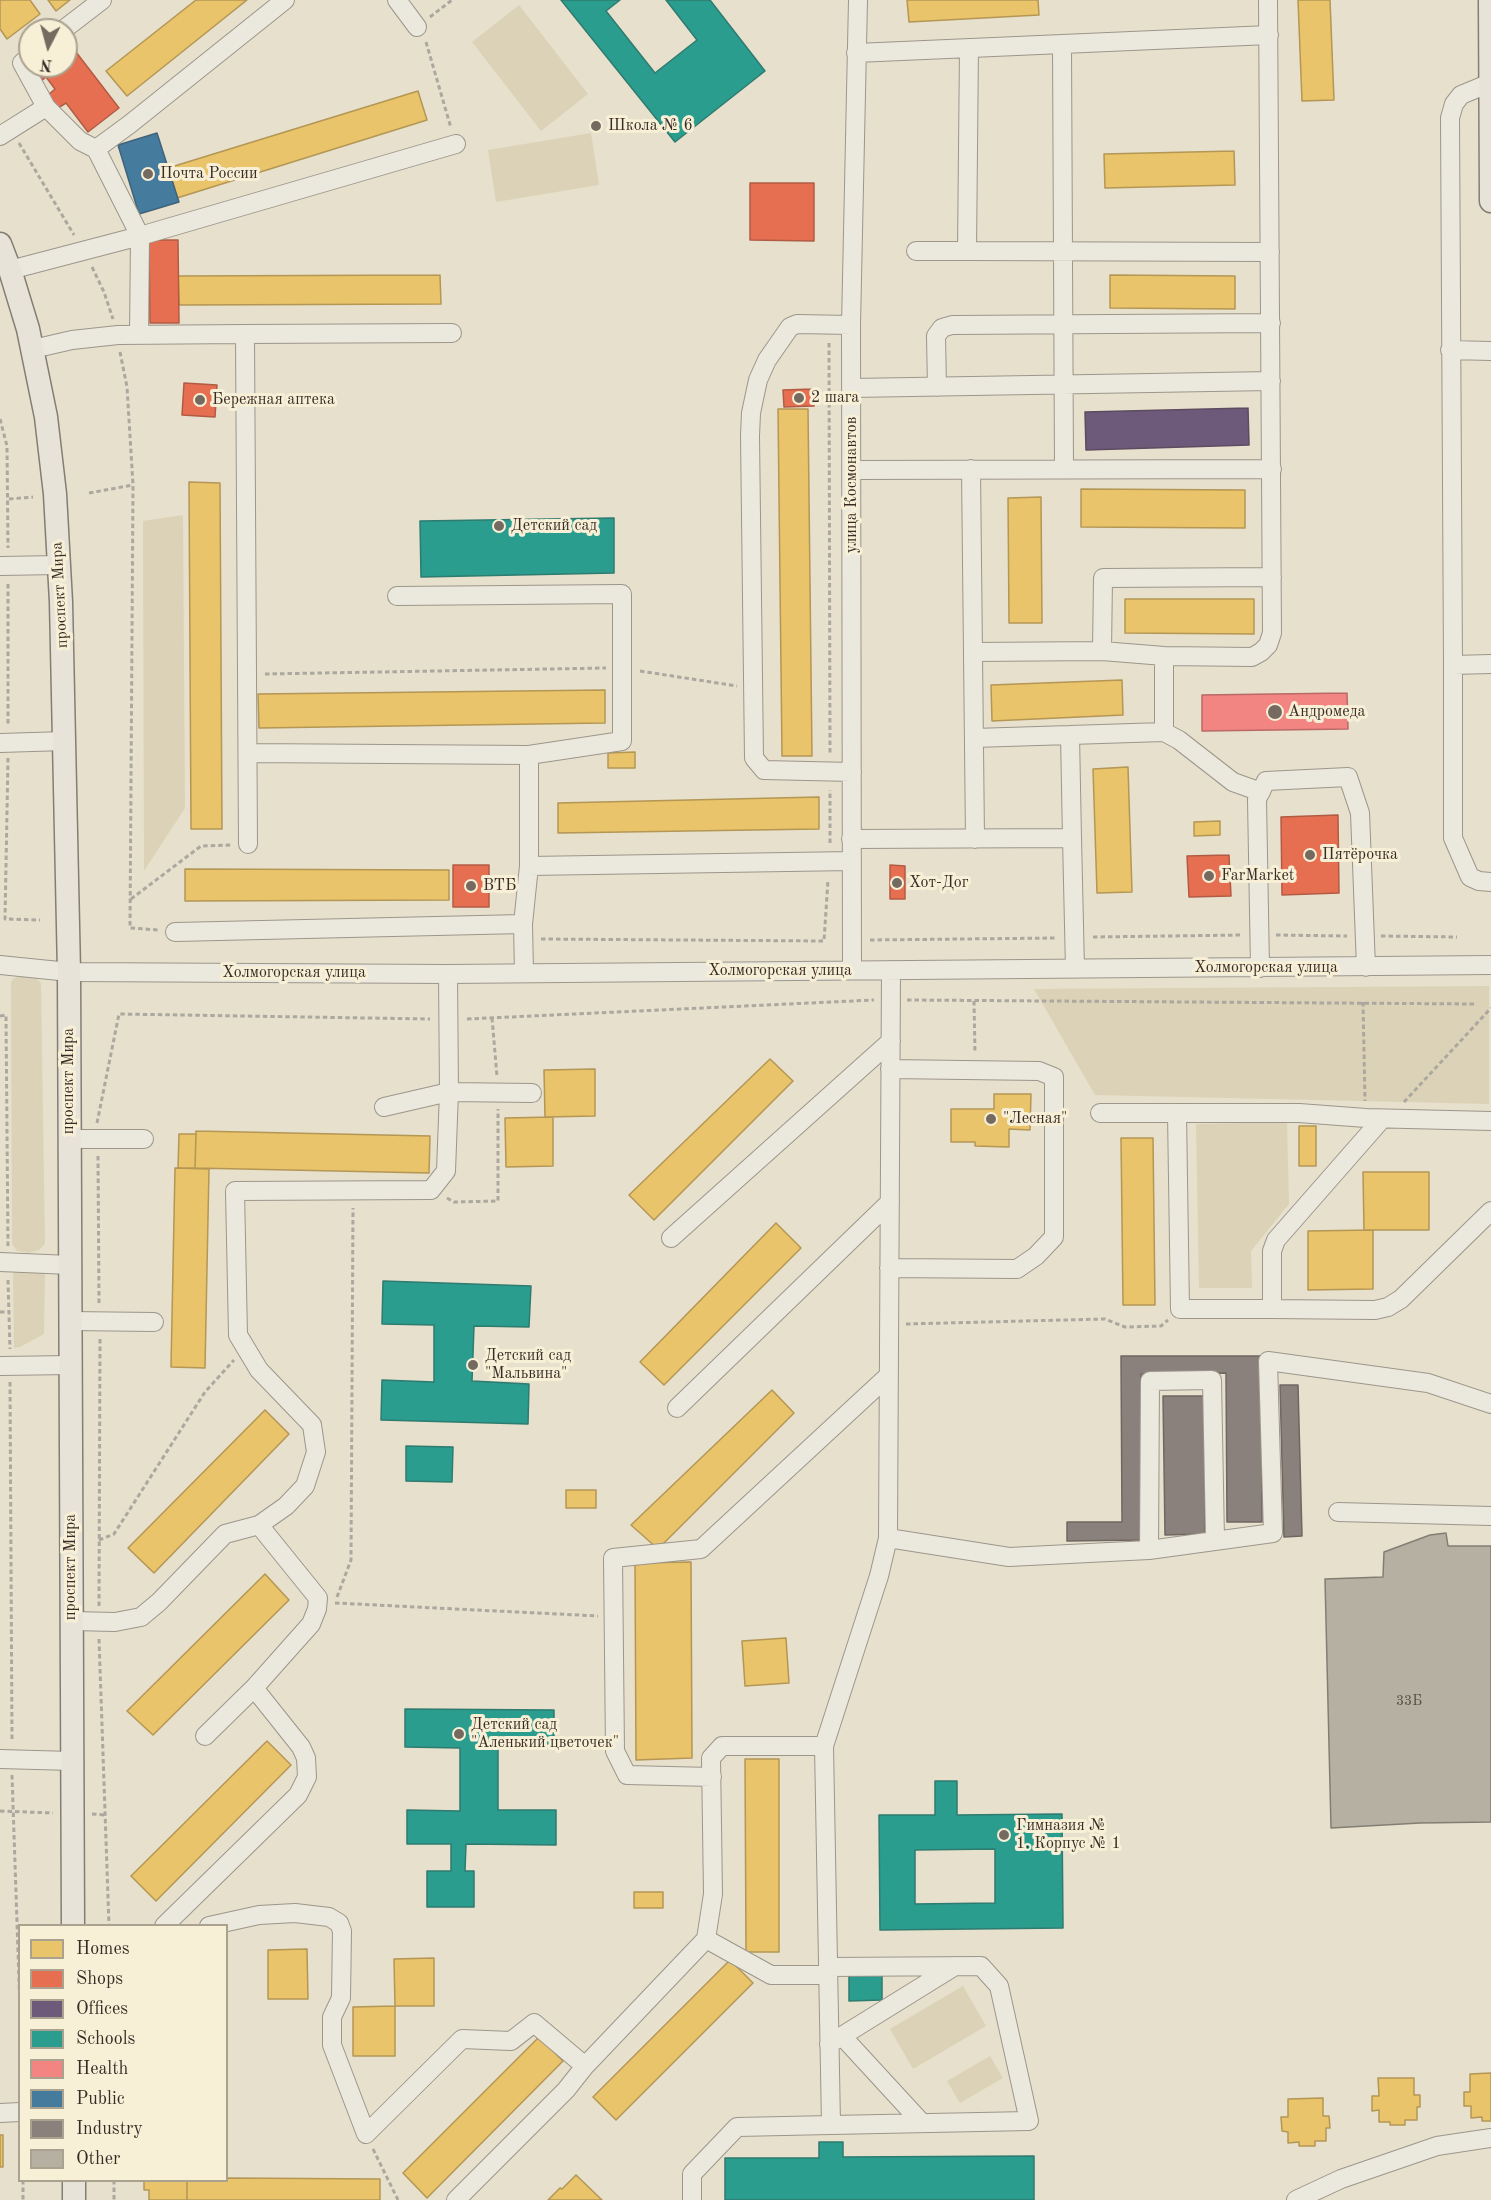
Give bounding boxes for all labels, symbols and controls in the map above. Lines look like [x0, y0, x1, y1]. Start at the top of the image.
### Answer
north arrow [18, 18, 78, 78]
text: N [39, 55, 53, 73]
place label: Школа № 6 [608, 116, 693, 136]
marker: Школа № 6 [589, 119, 603, 133]
place label: Почта России [160, 164, 258, 184]
marker: Почта России [141, 167, 155, 181]
place label: 2 шага [811, 388, 859, 408]
place label: Бережная аптека [212, 390, 335, 410]
marker: 2 шага [792, 391, 806, 405]
marker: Бережная аптека [193, 393, 207, 407]
street label: улица Космонавтов [842, 417, 862, 553]
place label: Детский сад [511, 516, 597, 536]
marker: Детский сад [492, 519, 506, 533]
street label: проспект Мира [48, 541, 72, 649]
place label: Андромеда [1288, 702, 1365, 722]
marker: Андромеда [1266, 703, 1284, 721]
place label: Пятёрочка [1322, 845, 1398, 865]
marker: Пятёрочка [1303, 848, 1317, 862]
place label: FarMarket [1221, 866, 1294, 886]
marker: FarMarket [1202, 869, 1216, 883]
place label: Хот-Дог [909, 873, 969, 893]
place label: ВТБ [483, 876, 516, 896]
marker: Хот-Дог [890, 876, 904, 890]
marker: ВТБ [464, 879, 478, 893]
street label: Холмогорская улица [1194, 958, 1338, 978]
street label: Холмогорская улица [708, 961, 852, 981]
street label: Холмогорская улица [222, 963, 366, 983]
street label: проспект Мира [59, 1028, 79, 1134]
place label: "Лесная" [1003, 1109, 1067, 1129]
marker: "Лесная" [984, 1112, 998, 1126]
place label: Детский сад "Мальвина" [485, 1346, 571, 1384]
marker: Детский сад "Мальвина" [466, 1358, 480, 1372]
street label: проспект Мира [61, 1514, 81, 1620]
house number: 33Б [1396, 1693, 1422, 1709]
place label: Детский сад "Аленький цветочек" [471, 1715, 619, 1753]
marker: Детский сад "Аленький цветочек" [452, 1727, 466, 1741]
place label: Гимназия № 1. Корпус № 1 [1016, 1816, 1121, 1854]
marker: Гимназия № 1. Корпус № 1 [997, 1828, 1011, 1842]
legend [18, 1924, 228, 2182]
text: Homes [76, 1940, 130, 1958]
text: Shops [76, 1970, 123, 1988]
text: Offices [76, 2000, 128, 2018]
text: Schools [76, 2030, 135, 2048]
text: Health [76, 2060, 128, 2078]
text: Public [76, 2090, 125, 2108]
text: Industry [76, 2120, 143, 2138]
text: Other [76, 2150, 120, 2168]

